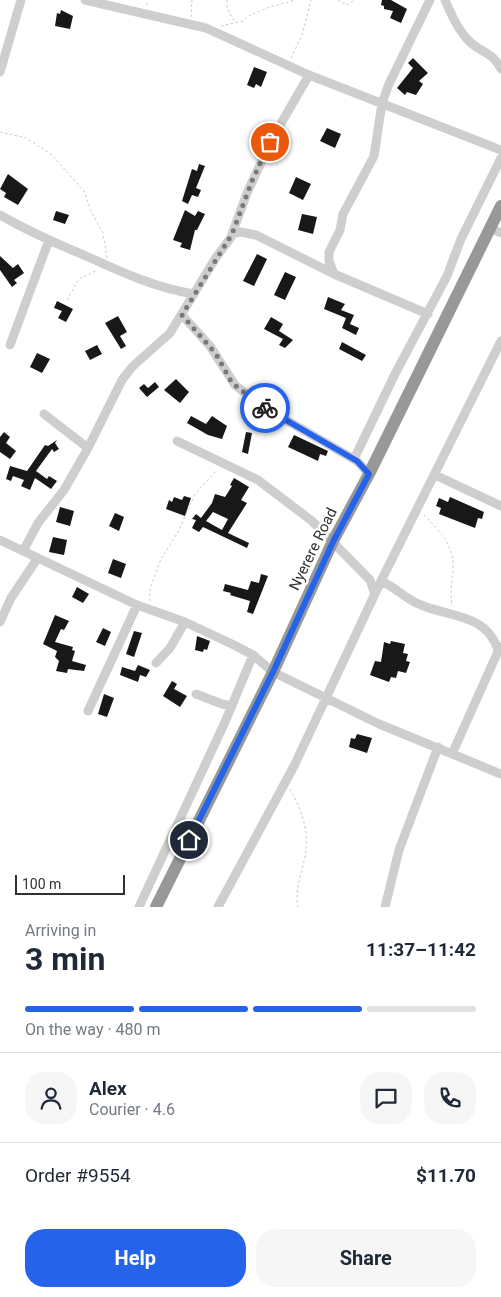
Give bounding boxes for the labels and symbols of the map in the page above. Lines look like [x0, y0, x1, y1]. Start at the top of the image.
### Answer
pin [249, 121, 291, 163]
courier [240, 383, 290, 433]
street label: Nyerere Road [285, 505, 341, 593]
pin [168, 819, 210, 861]
scale bar [15, 872, 125, 895]

